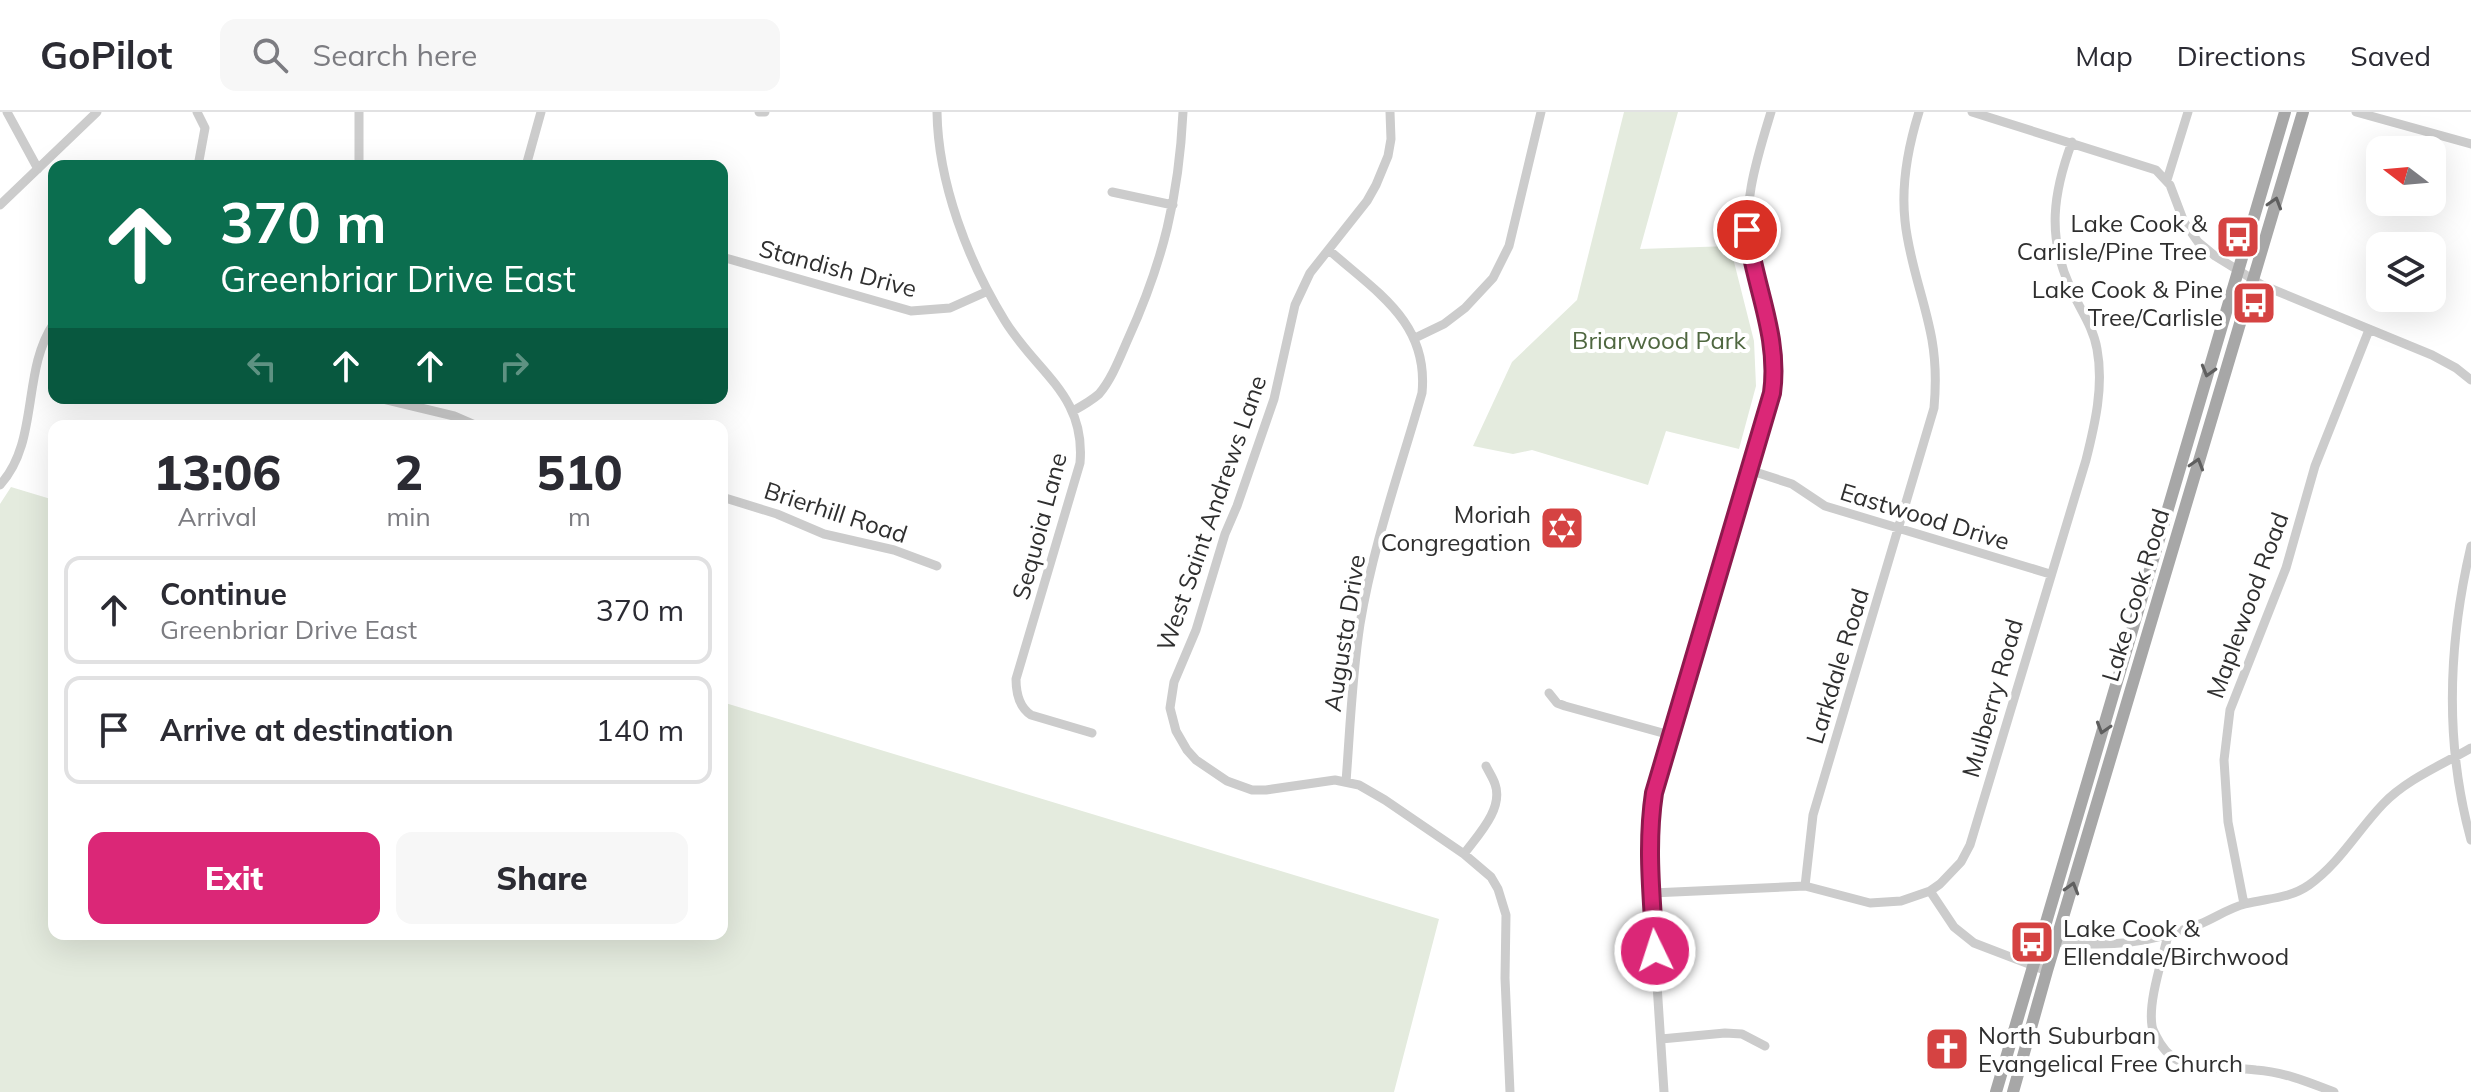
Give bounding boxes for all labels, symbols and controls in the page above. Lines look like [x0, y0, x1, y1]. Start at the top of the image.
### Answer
search box [220, 19, 780, 91]
text: GoPilot [40, 31, 172, 79]
icon: search [248, 33, 292, 77]
text: Search here [312, 36, 477, 74]
text: Map [2075, 38, 2133, 73]
text: Directions [2177, 38, 2306, 73]
text: Saved [2350, 38, 2431, 73]
north arrow [2366, 136, 2446, 216]
map controls [2366, 136, 2446, 312]
text: 370 m [220, 187, 387, 257]
icon: ahead [88, 192, 192, 296]
pin [1713, 196, 1781, 264]
one-way arrow [2266, 196, 2282, 210]
icon: arrive [1725, 208, 1769, 252]
place label: Lake Cook & Carlisle/Pine Tree [2017, 208, 2208, 266]
bus stop icon: Lake Cook & Carlisle/Pine Tree [2214, 213, 2262, 261]
button: layers [2366, 232, 2446, 312]
street label: Standish Drive [756, 233, 920, 303]
text: Greenbriar Drive East [220, 256, 576, 301]
place label: Lake Cook & Pine Tree/Carlisle [2032, 274, 2223, 332]
bus stop icon: Lake Cook & Pine Tree/Carlisle [2230, 279, 2278, 327]
park label: Briarwood Park [1572, 325, 1747, 355]
icon: left [240, 344, 284, 388]
icon: ahead [324, 344, 368, 388]
icon: ahead [408, 344, 452, 388]
icon: right [492, 344, 536, 388]
one-way arrow [2201, 363, 2217, 377]
street label: West Saint Andrews Lane [1150, 371, 1272, 655]
text: 13:06 [153, 442, 281, 502]
text: 2 [394, 442, 423, 502]
text: 510 [536, 442, 623, 502]
street label: Sequoia Lane [1005, 449, 1073, 603]
one-way arrow [2188, 458, 2204, 471]
street label: Brierhill Road [761, 475, 911, 549]
street label: Eastwood Drive [1837, 476, 2013, 556]
place label: Moriah Congregation [1381, 499, 1531, 557]
text: Arrival [177, 500, 257, 533]
text: min [387, 500, 431, 533]
text: m [568, 500, 591, 533]
synagogue icon: Moriah Congregation [1538, 504, 1586, 552]
street label: Lake Cook Road [2094, 505, 2176, 685]
street label: Maplewood Road [2199, 508, 2295, 702]
street label: Augusta Drive [1317, 552, 1371, 714]
text: Continue [160, 575, 287, 613]
street label: Larkdale Road [1799, 585, 1875, 747]
icon: ahead [92, 588, 136, 632]
text: 370 m [596, 591, 684, 629]
text: Greenbriar Drive East [160, 613, 417, 646]
street label: Mulberry Road [1955, 615, 2029, 781]
icon: arrive [92, 708, 136, 752]
text: Arrive at destination [160, 711, 454, 749]
text: 140 m [596, 711, 684, 749]
one-way arrow [2096, 720, 2112, 734]
button: Exit [88, 832, 380, 924]
button: Share [396, 832, 688, 924]
one-way arrow [2063, 882, 2079, 896]
position arrow [1613, 909, 1697, 993]
place label: Lake Cook & Ellendale/Birchwood [2063, 913, 2289, 971]
bus stop icon: Lake Cook & Ellendale/Birchwood [2008, 918, 2056, 966]
place label: North Suburban Evangelical Free Church [1978, 1020, 2243, 1078]
church icon: North Suburban Evangelical Free Church [1923, 1025, 1971, 1073]

